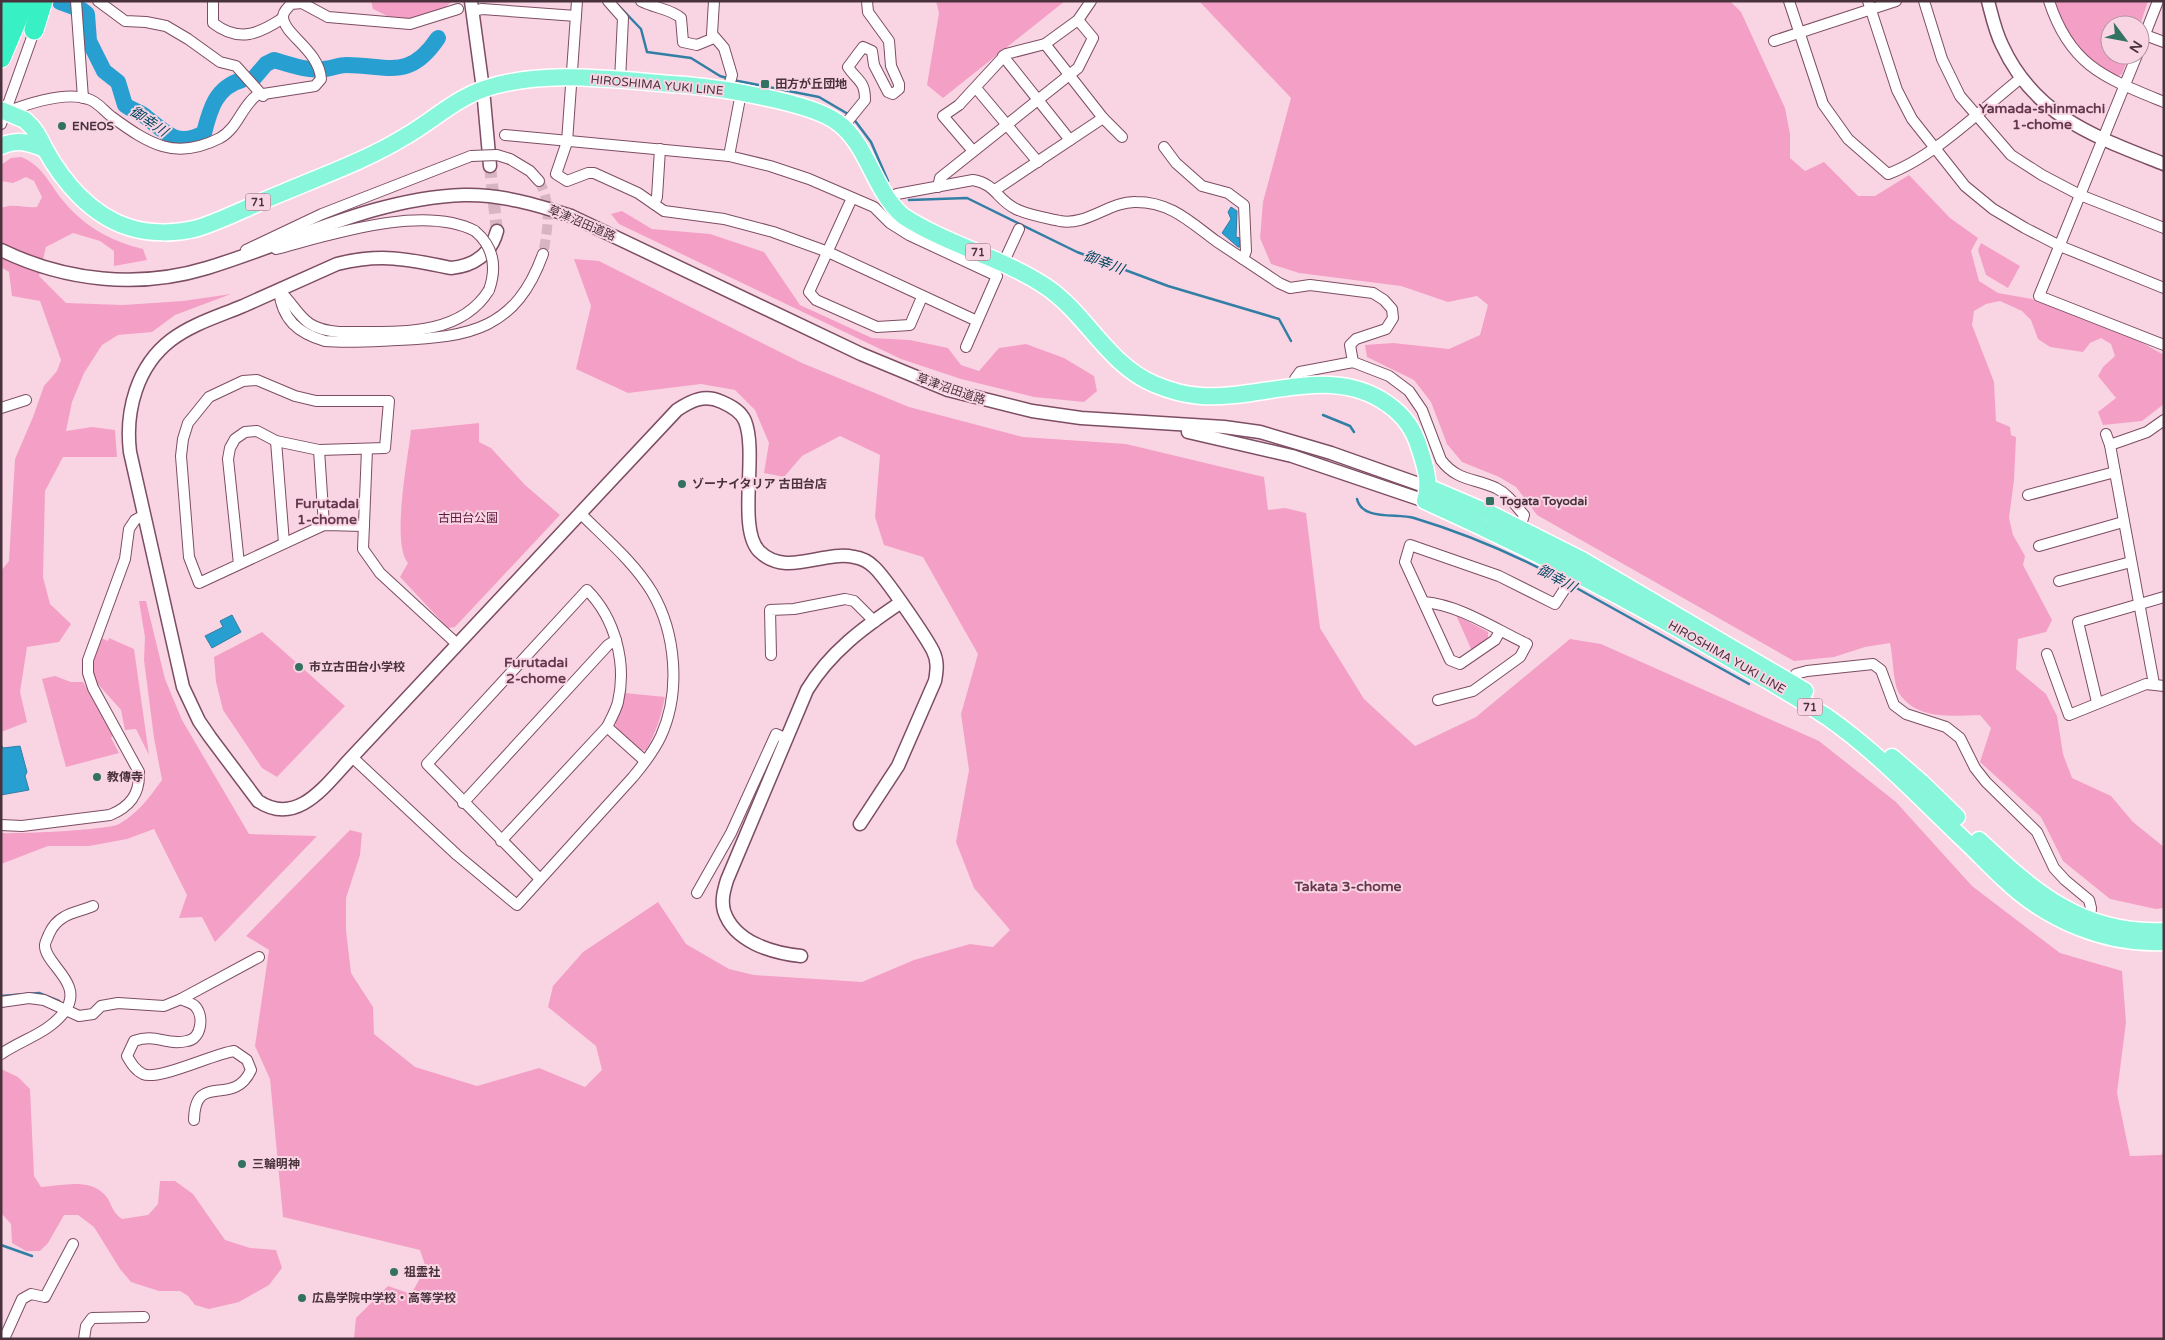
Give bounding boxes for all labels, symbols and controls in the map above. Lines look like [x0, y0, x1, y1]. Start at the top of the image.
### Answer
north arrow [2100, 15, 2150, 65]
text: N [2125, 37, 2146, 56]
street label: HIROSHIMA YUKI LINE [590, 72, 724, 98]
place label: 田方が丘団地 [775, 77, 847, 91]
marker: 田方が丘団地 [759, 78, 771, 90]
district label: Yamada-shinmachi 1-chome [1979, 100, 2105, 133]
water label: 御幸川 [127, 103, 173, 141]
place label: ENEOS [72, 119, 115, 133]
marker: ENEOS [56, 120, 68, 132]
road number: 71 [246, 193, 270, 210]
street label: 草津沼田道路 [546, 202, 618, 244]
road number: 71 [966, 243, 990, 260]
water label: 御幸川 [1081, 247, 1128, 279]
street label: 草津沼田道路 [915, 371, 987, 407]
place label: ゾーナイタリア 古田台店 [692, 477, 827, 491]
marker: ゾーナイタリア 古田台店 [676, 478, 688, 490]
place label: Togata Toyodai [1499, 494, 1587, 509]
district label: Furutadai 1-chome [295, 495, 359, 528]
marker: Togata Toyodai [1484, 495, 1496, 507]
park label: 古田台公園 [438, 511, 498, 525]
water label: 御幸川 [1534, 561, 1581, 597]
street label: HIROSHIMA YUKI LINE [1666, 618, 1789, 697]
district label: Furutadai 2-chome [504, 654, 568, 687]
place label: 市立古田台小学校 [309, 660, 405, 674]
marker: 市立古田台小学校 [293, 661, 305, 673]
road number: 71 [1798, 699, 1822, 716]
place label: 教傳寺 [107, 770, 143, 784]
marker: 教傳寺 [91, 771, 103, 783]
district label: Takata 3-chome [1293, 878, 1402, 895]
place label: 三輪明神 [252, 1157, 300, 1171]
marker: 三輪明神 [236, 1158, 248, 1170]
place label: 祖霊社 [404, 1265, 440, 1279]
marker: 祖霊社 [388, 1266, 400, 1278]
place label: 広島学院中学校・高等学校 [312, 1291, 456, 1305]
marker: 広島学院中学校・高等学校 [296, 1292, 308, 1304]

